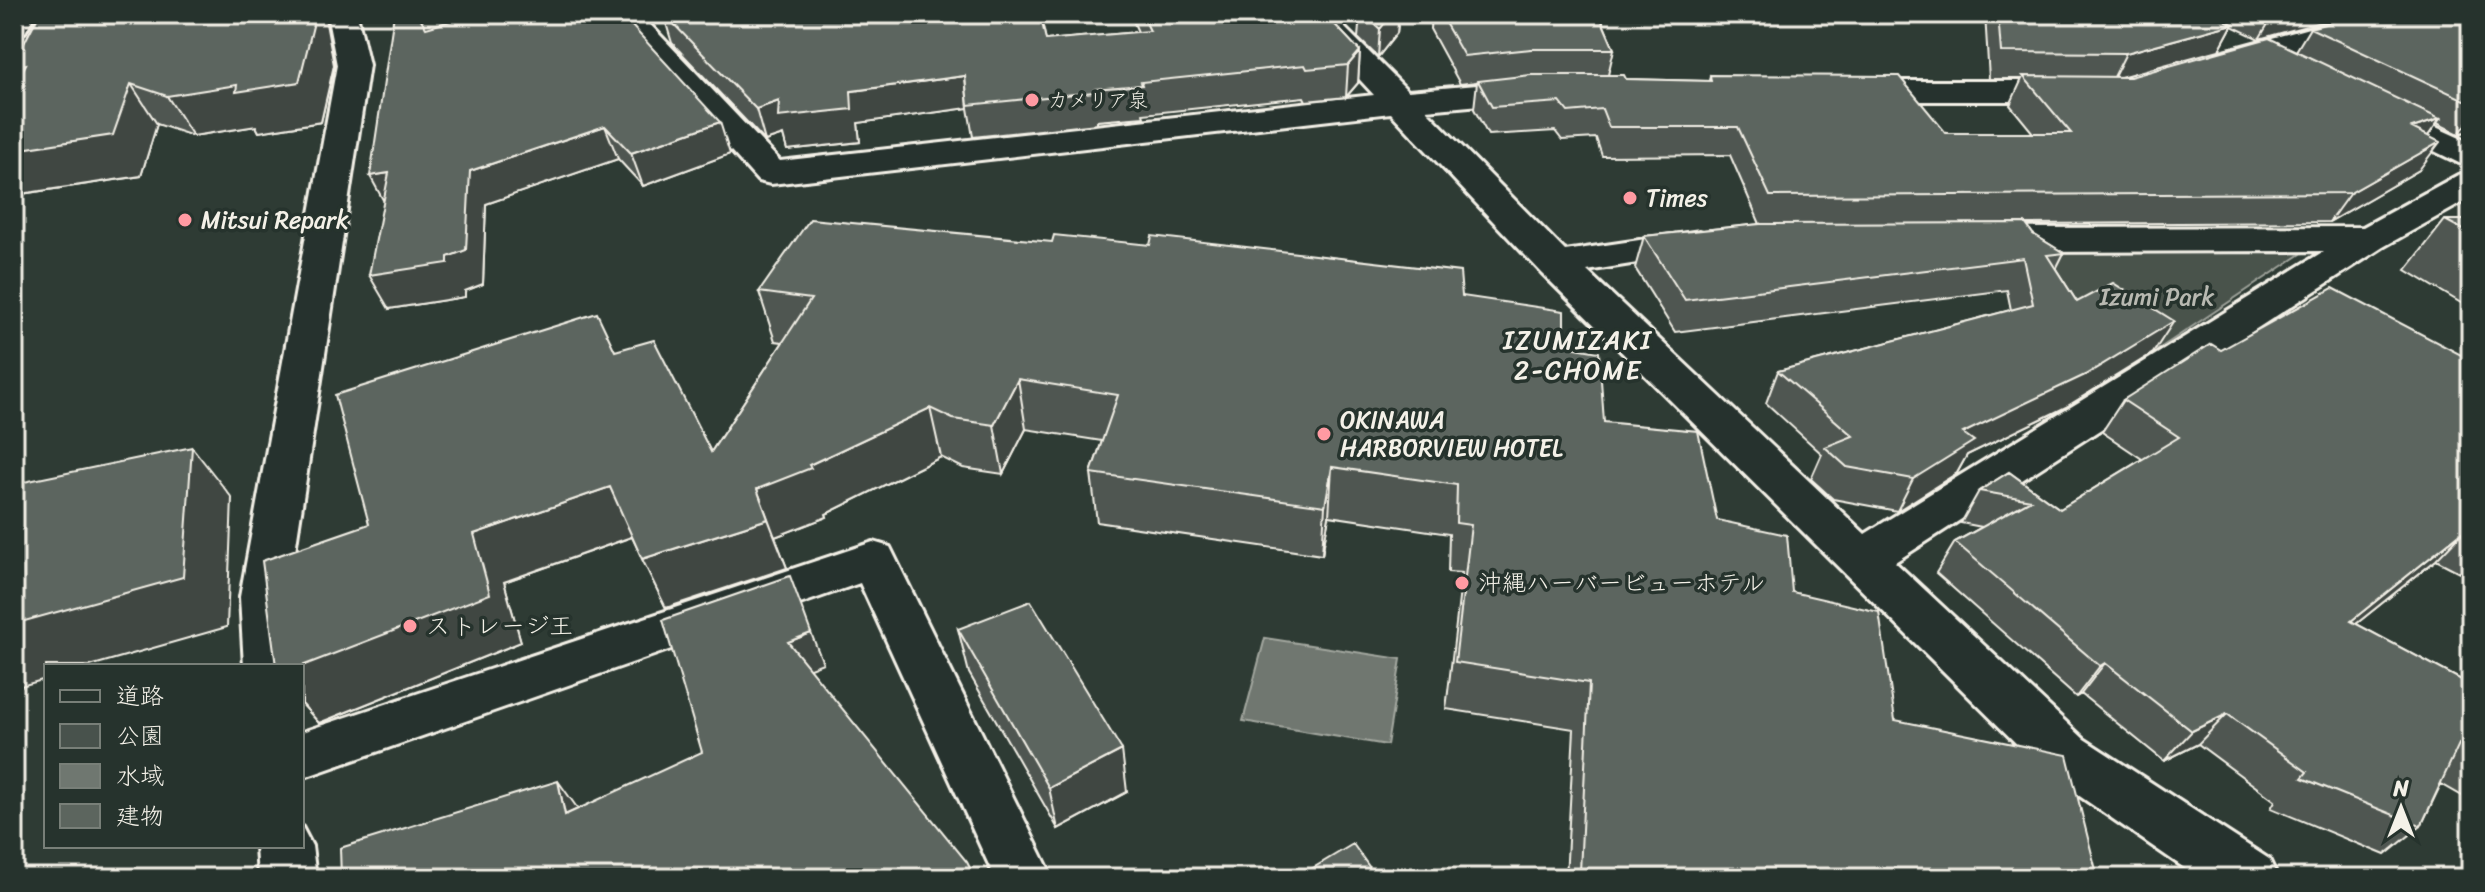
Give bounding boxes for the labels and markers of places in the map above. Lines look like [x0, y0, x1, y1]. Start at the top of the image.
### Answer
place label: カメリア泉 [1048, 83, 1148, 118]
marker: カメリア泉 [1023, 91, 1041, 109]
place label: Times [1646, 177, 1708, 219]
marker: Times [1621, 189, 1639, 207]
place label: Mitsui Repark [201, 199, 349, 241]
marker: Mitsui Repark [176, 211, 194, 229]
place label: OKINAWA HARBORVIEW HOTEL [1340, 399, 1563, 469]
marker: OKINAWA HARBORVIEW HOTEL [1315, 425, 1333, 443]
place label: 沖縄ハーバービューホテル [1478, 562, 1765, 604]
marker: 沖縄ハーバービューホテル [1453, 574, 1471, 592]
place label: ストレージ王 [426, 605, 573, 647]
marker: ストレージ王 [401, 617, 419, 635]

